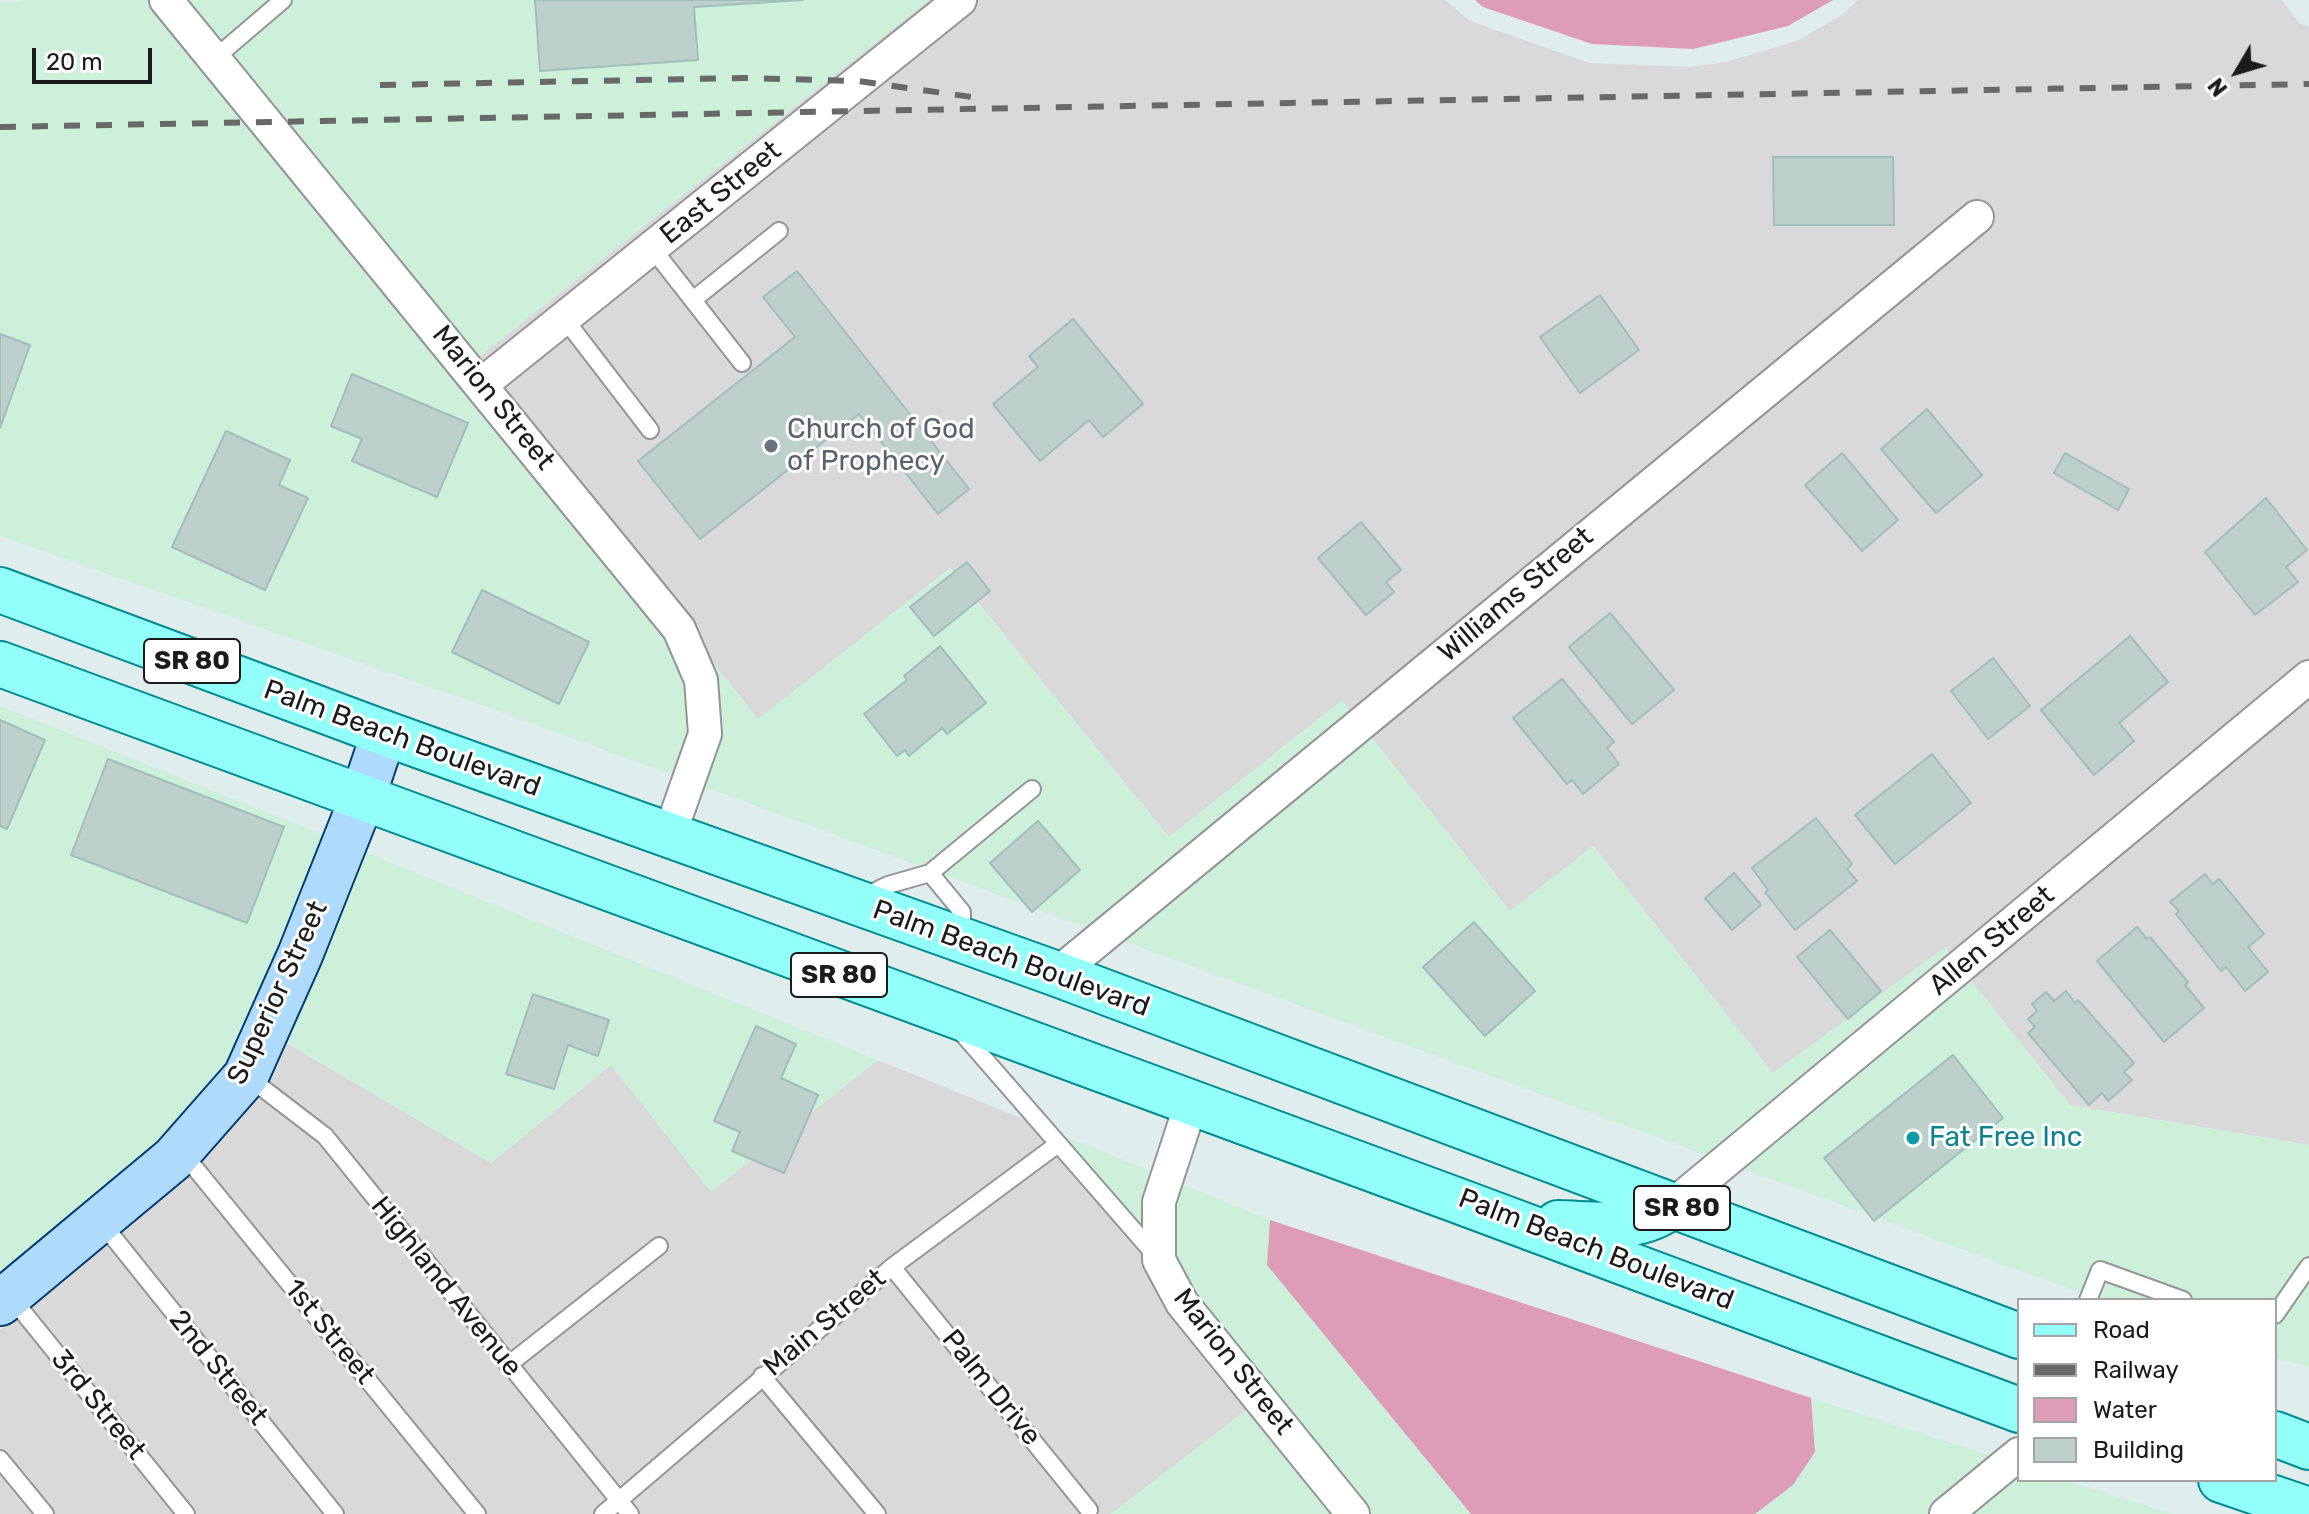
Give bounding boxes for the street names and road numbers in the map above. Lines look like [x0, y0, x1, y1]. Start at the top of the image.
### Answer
street label: East Street [654, 134, 788, 252]
street label: Marion Street [425, 319, 561, 477]
street label: Williams Street [1432, 520, 1600, 670]
road number: SR 80 [144, 639, 240, 683]
street label: Palm Beach Boulevard [259, 673, 545, 805]
street label: Allen Street [1923, 879, 2061, 1003]
street label: Palm Beach Boulevard [868, 893, 1154, 1025]
street label: Superior Street [221, 896, 335, 1090]
road number: SR 80 [791, 953, 887, 997]
street label: Palm Beach Boulevard [1454, 1182, 1738, 1318]
road number: SR 80 [1634, 1186, 1730, 1230]
street label: Highland Avenue [363, 1190, 529, 1384]
street label: Main Street [757, 1262, 893, 1384]
street label: 1st Street [277, 1273, 381, 1391]
street label: Marion Street [1166, 1282, 1300, 1442]
street label: 2nd Street [162, 1304, 274, 1432]
street label: Palm Drive [934, 1323, 1048, 1453]
street label: 3rd Street [44, 1343, 152, 1467]

